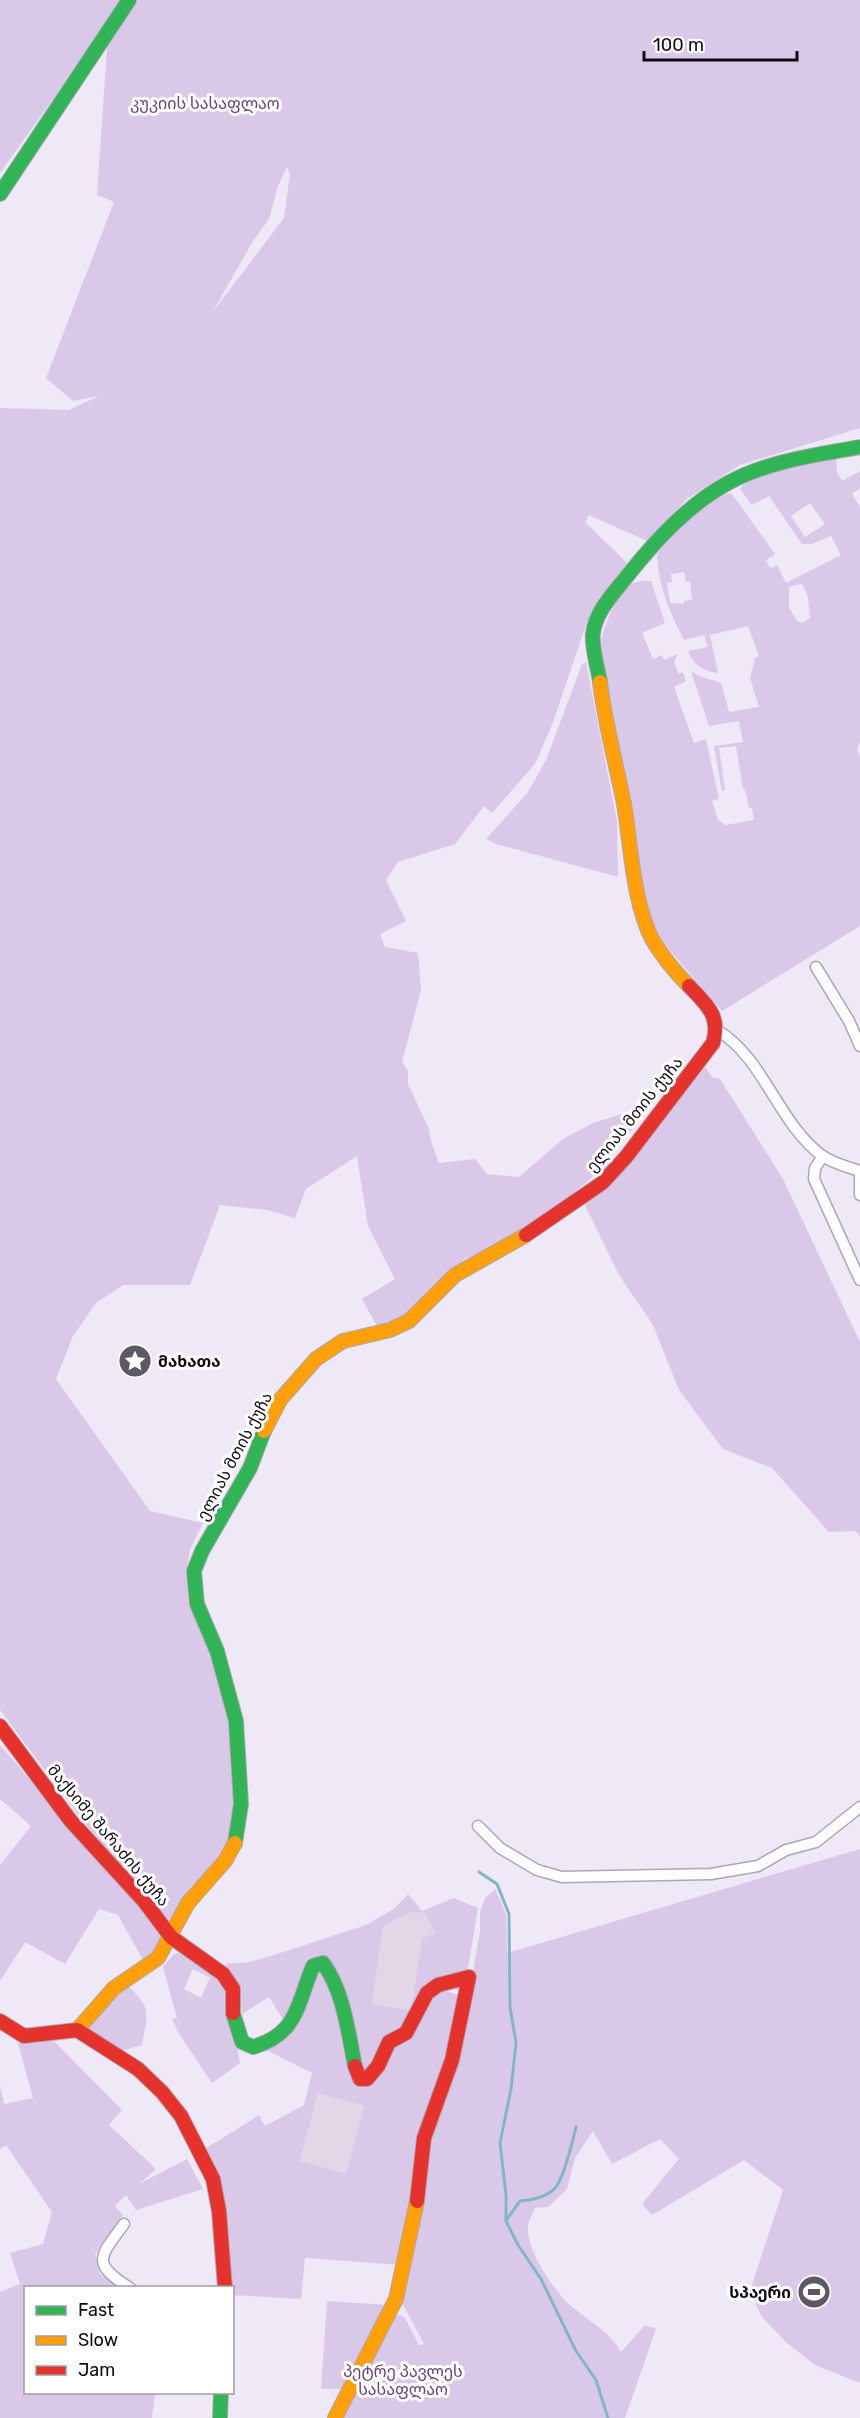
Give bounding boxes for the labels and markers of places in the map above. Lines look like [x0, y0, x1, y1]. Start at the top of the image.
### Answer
place icon: მახათა [117, 1343, 153, 1379]
place label: მახათა [158, 1352, 221, 1371]
sports icon: სპაერი [796, 2274, 832, 2310]
place label: სპაერი [729, 2283, 791, 2302]

